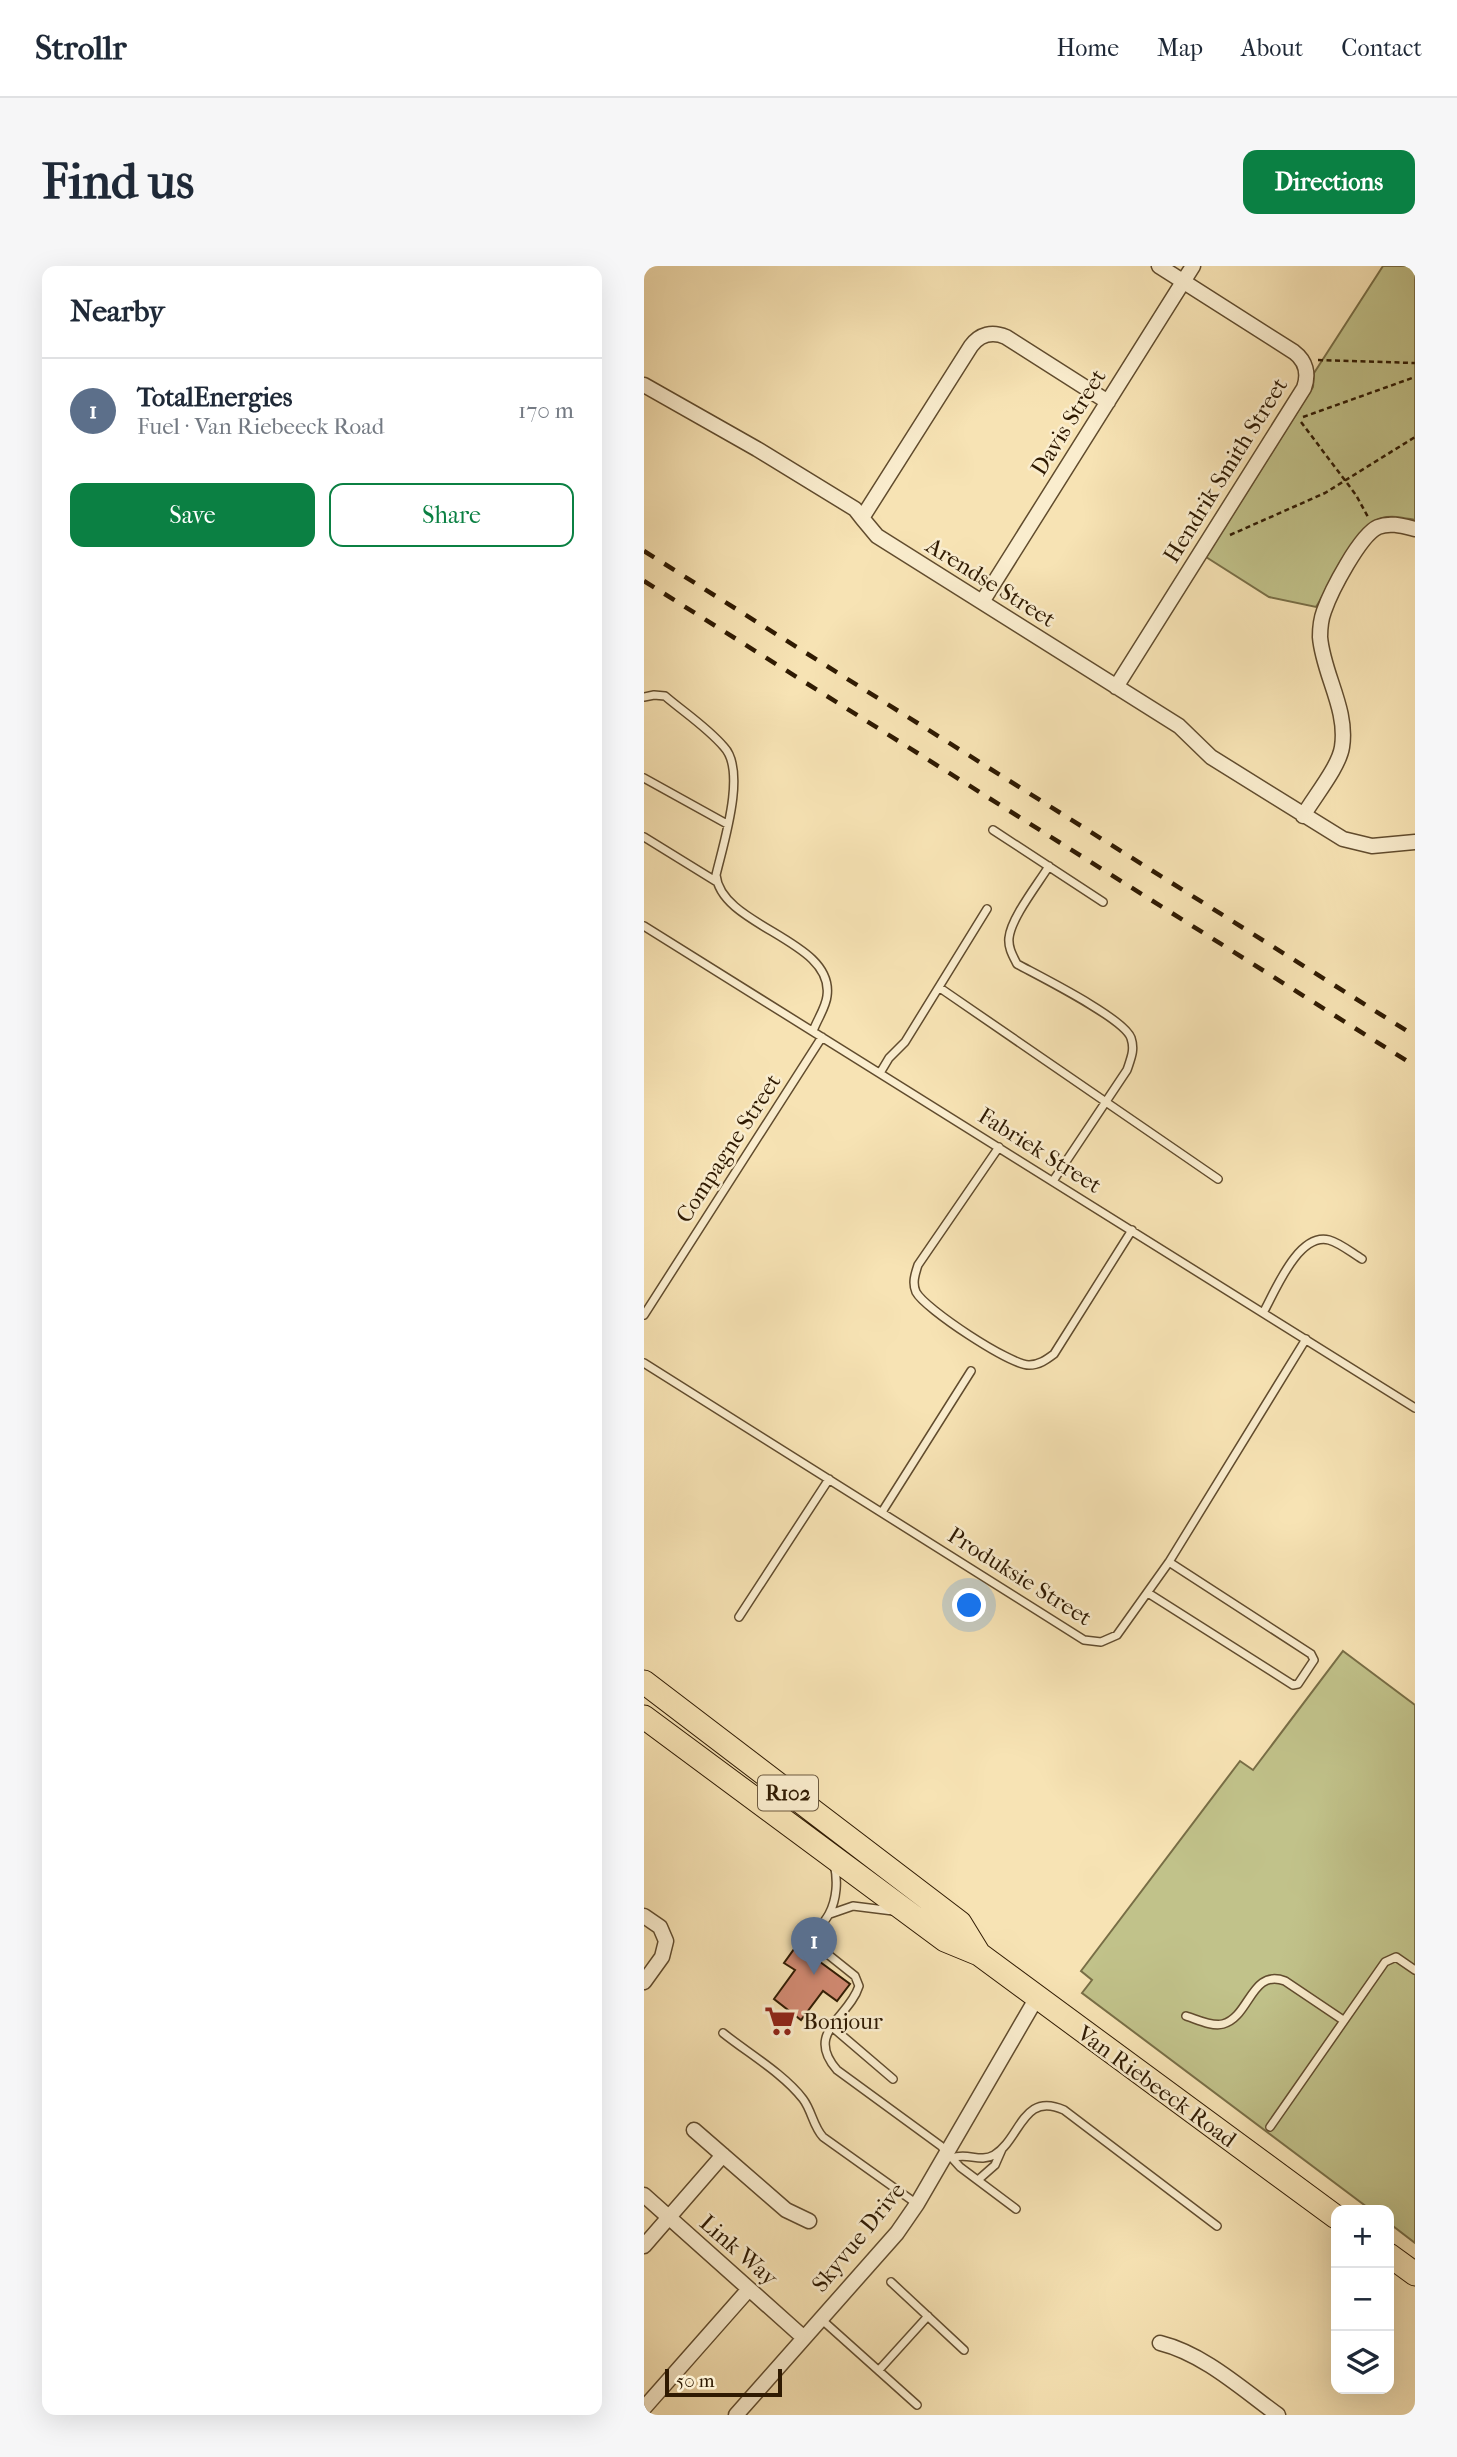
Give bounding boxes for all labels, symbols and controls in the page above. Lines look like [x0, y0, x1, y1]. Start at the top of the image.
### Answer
text: Strollr [35, 29, 126, 68]
text: Home [1057, 34, 1119, 62]
text: Map [1157, 34, 1203, 62]
text: About [1241, 34, 1303, 62]
text: Contact [1341, 34, 1422, 62]
button: Directions [1243, 150, 1415, 214]
text: Find us [42, 153, 194, 211]
text: Nearby [70, 294, 165, 329]
street label: Davis Street [1025, 364, 1112, 480]
street label: Hendrik Smith Street [1158, 373, 1293, 568]
text: TotalEnergies [137, 382, 292, 413]
text: 1 [89, 397, 97, 424]
text: 170 m [518, 397, 574, 424]
text: Fuel · Van Riebeeck Road [137, 413, 384, 440]
button: Save [70, 483, 315, 547]
button: Share [329, 483, 574, 547]
street label: Arendse Street [920, 531, 1060, 633]
street label: Compagne Street [670, 1069, 787, 1228]
street label: Fabriek Street [973, 1102, 1106, 1199]
street label: Produksie Street [943, 1521, 1097, 1631]
your location [952, 1588, 986, 1622]
road number: R102 [758, 1776, 818, 1810]
pin: 1 [791, 1917, 837, 1975]
supermarket icon: Bonjour [763, 2004, 797, 2038]
place label: Bonjour [803, 2008, 883, 2035]
street label: Van Riebeeck Road [1071, 2019, 1242, 2153]
street label: Skyvue Drive [806, 2177, 911, 2297]
map controls [1331, 2205, 1394, 2394]
button: + [1331, 2205, 1394, 2268]
street label: Link Way [694, 2209, 784, 2292]
button: − [1331, 2268, 1394, 2331]
button: layers [1331, 2331, 1394, 2394]
scale bar [665, 2366, 782, 2398]
text: 50 m [676, 2370, 715, 2392]

